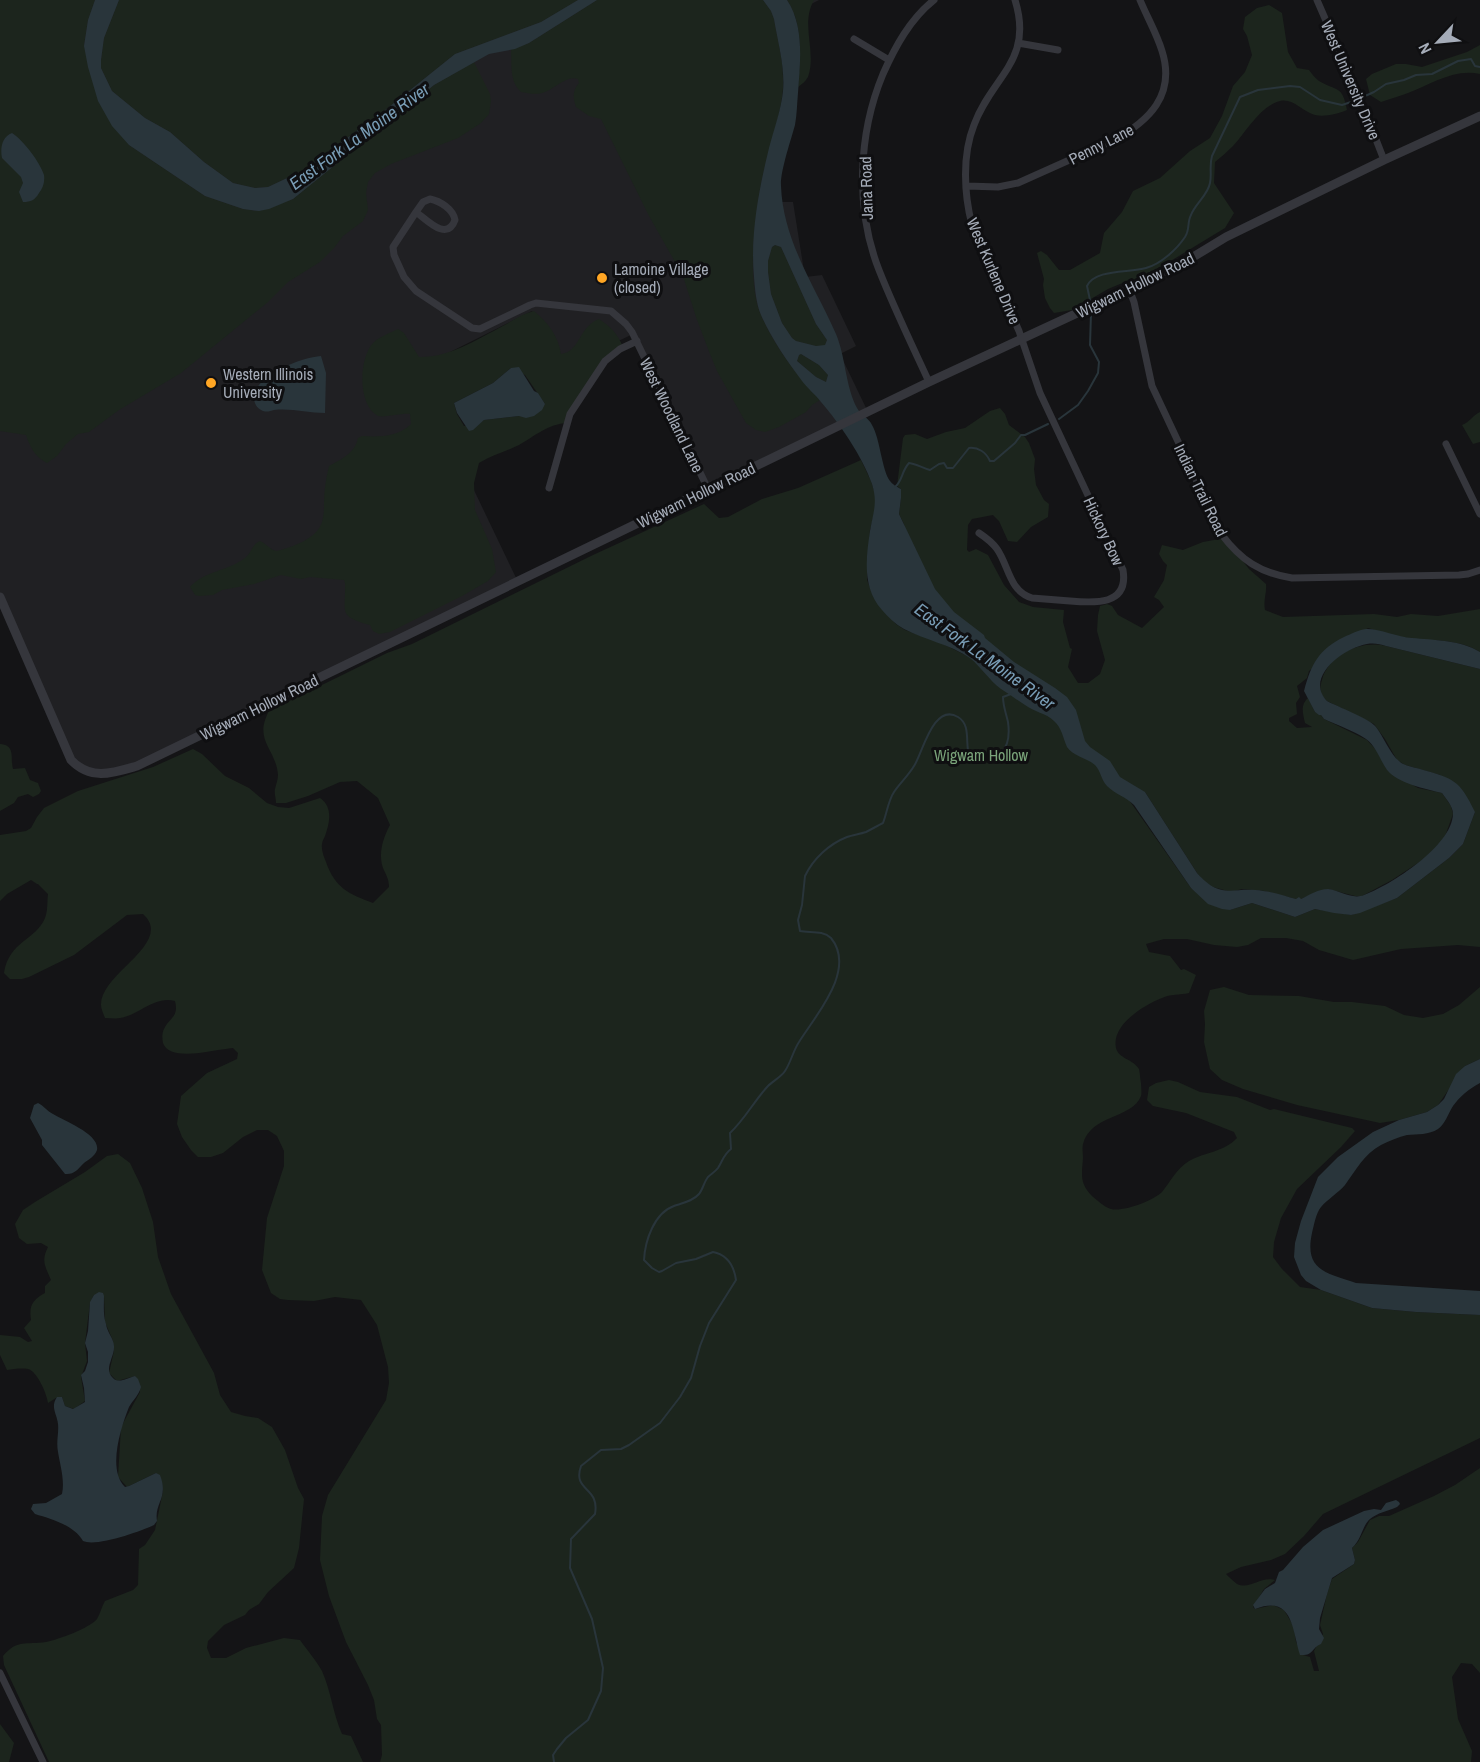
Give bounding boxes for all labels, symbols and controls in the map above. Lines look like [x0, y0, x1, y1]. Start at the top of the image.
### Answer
north arrow [1408, 12, 1468, 72]
street label: West University Drive [1316, 17, 1386, 143]
text: N [1413, 39, 1436, 58]
water label: East Fork La Moine River [284, 76, 435, 195]
street label: Penny Lane [1065, 118, 1137, 170]
street label: Jana Road [854, 156, 878, 220]
street label: West Kurlene Drive [962, 214, 1026, 328]
street label: Wigwam Hollow Road [1072, 247, 1198, 323]
place label: Lamoine Village (closed) [614, 258, 709, 298]
marker: Lamoine Village (closed) [595, 271, 609, 285]
street label: West Woodland Lane [635, 354, 709, 476]
place label: Western Illinois University [223, 363, 313, 403]
marker: Western Illinois University [204, 376, 218, 390]
street label: Indian Trail Road [1169, 440, 1233, 540]
street label: Wigwam Hollow Road [633, 457, 759, 533]
street label: Hickory Bow [1078, 493, 1130, 569]
water label: East Fork La Moine River [910, 597, 1061, 716]
street label: Wigwam Hollow Road [196, 669, 322, 745]
park label: Wigwam Hollow [934, 744, 1029, 766]

